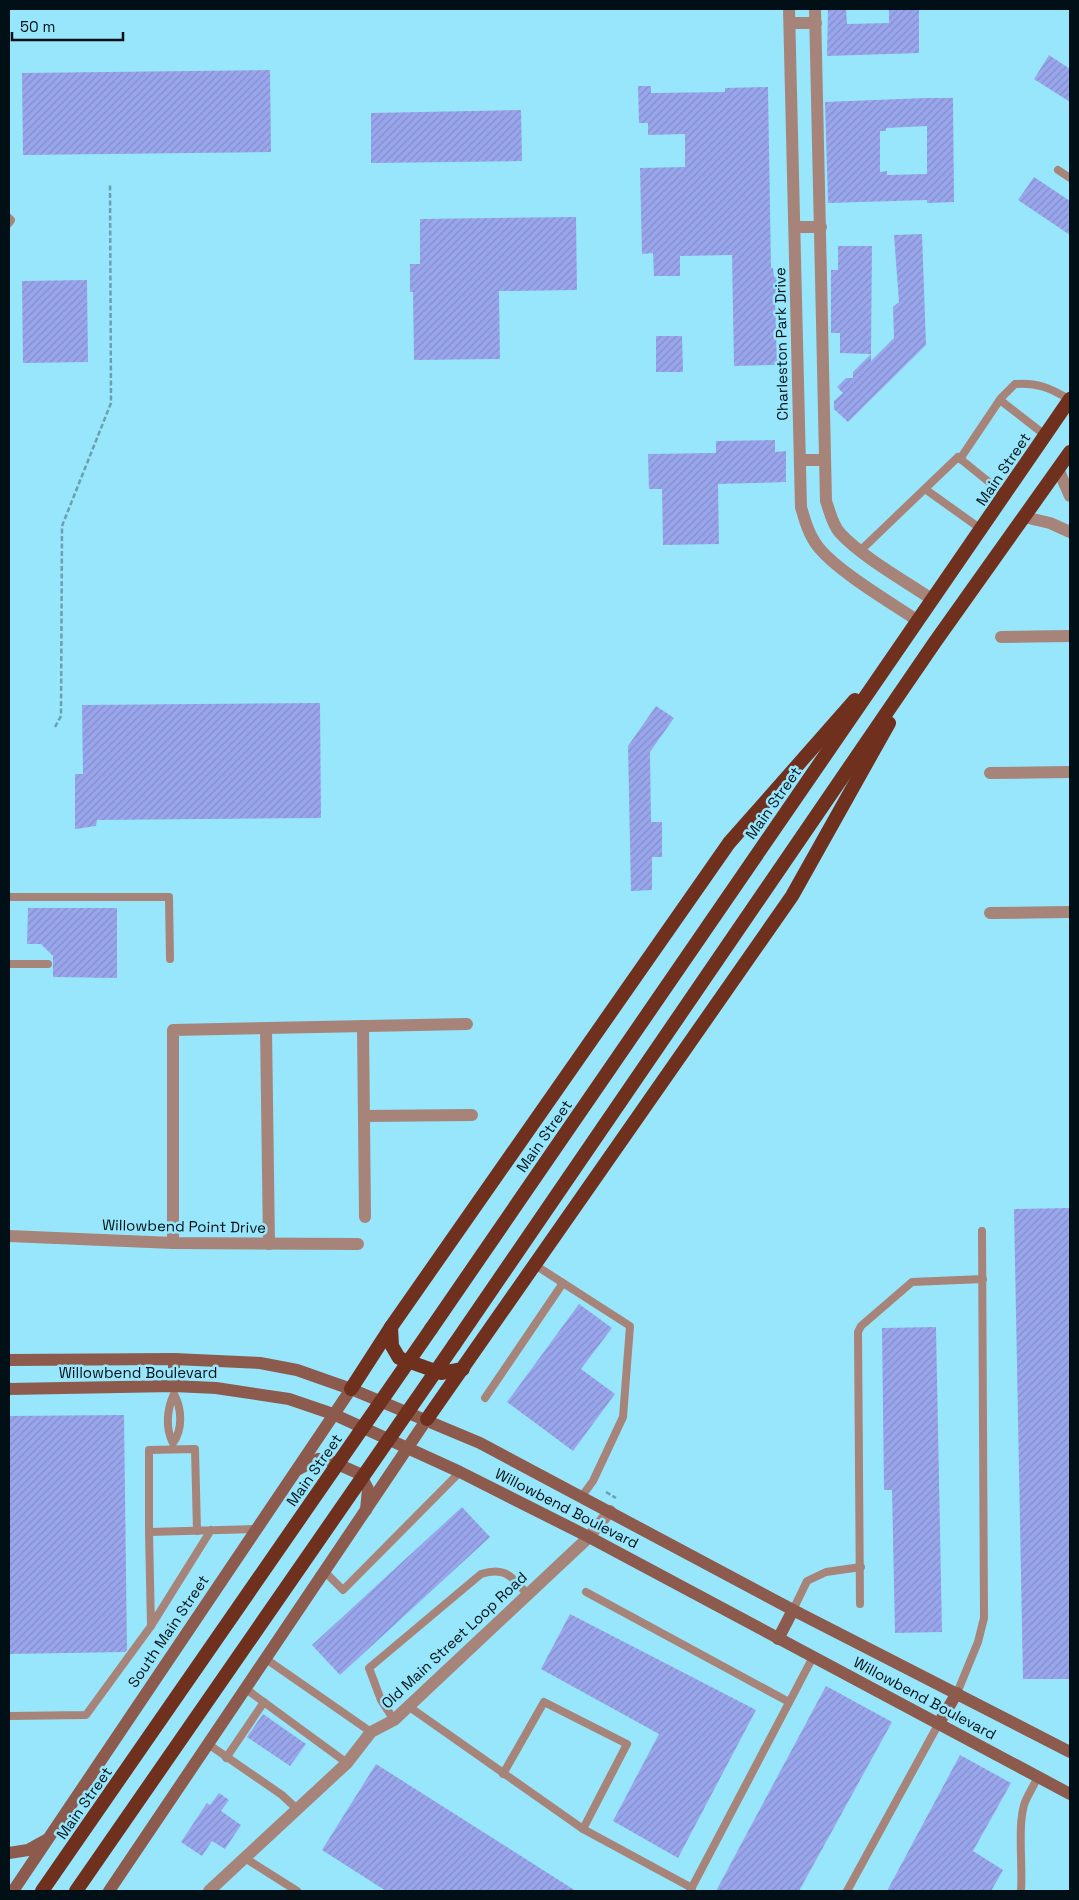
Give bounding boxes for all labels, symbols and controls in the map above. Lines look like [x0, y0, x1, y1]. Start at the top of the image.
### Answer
scale bar [12, 10, 124, 42]
text: 50 m [20, 17, 55, 36]
street label: Charleston Park Drive [770, 267, 792, 421]
street label: Main Street [972, 429, 1034, 509]
street label: Main Street [741, 763, 805, 843]
street label: Main Street [512, 1096, 576, 1176]
street label: Willowbend Point Drive [102, 1215, 266, 1237]
street label: Willowbend Boulevard [59, 1363, 217, 1382]
street label: Main Street [282, 1430, 346, 1510]
street label: Willowbend Boulevard [492, 1464, 642, 1552]
street label: Old Main Street Loop Road [377, 1567, 531, 1713]
street label: South Main Street [123, 1571, 213, 1691]
street label: Willowbend Boulevard [850, 1652, 1000, 1744]
street label: Main Street [52, 1763, 116, 1843]

